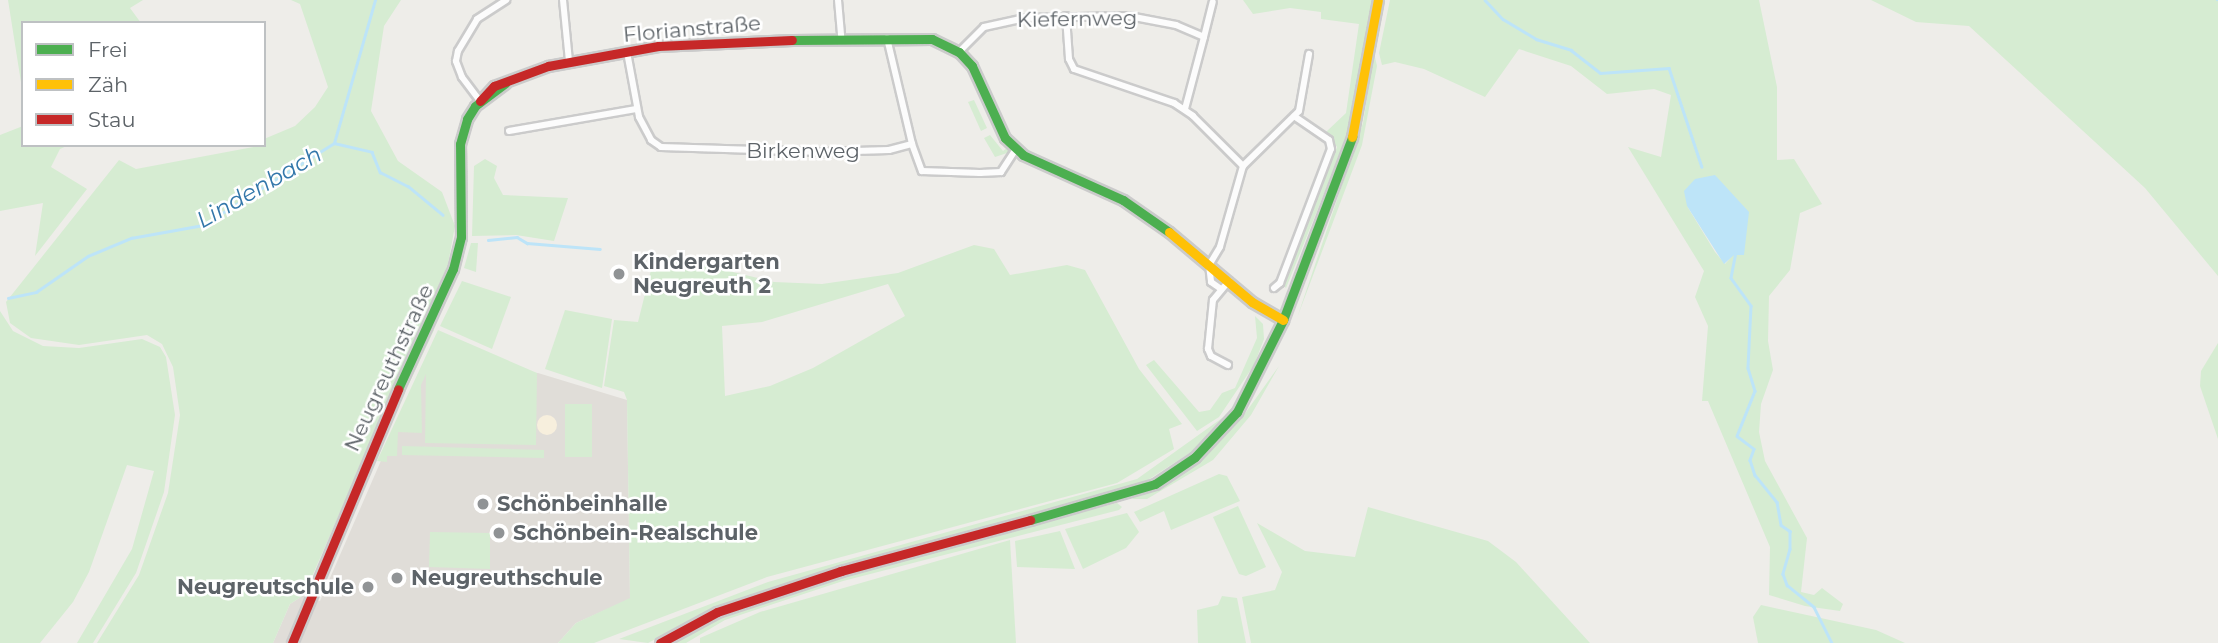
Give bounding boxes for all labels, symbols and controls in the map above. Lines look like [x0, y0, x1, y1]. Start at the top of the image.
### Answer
street label: Kiefernweg [1017, 5, 1137, 33]
street label: Florianstraße [622, 10, 762, 48]
legend [21, 21, 266, 147]
text: Frei [88, 37, 128, 62]
text: Zäh [88, 72, 128, 97]
text: Stau [88, 107, 136, 132]
street label: Birkenweg [746, 138, 860, 164]
water label: Lindenbach [192, 140, 326, 234]
place label: Kindergarten Neugreuth 2 [633, 249, 780, 299]
marker: Kindergarten Neugreuth 2 [611, 266, 627, 282]
street label: Neugreuthstraße [339, 280, 439, 456]
place label: Schönbeinhalle [497, 491, 668, 517]
marker: Schönbeinhalle [475, 496, 491, 512]
place label: Schönbein-Realschule [513, 520, 758, 546]
marker: Schönbein-Realschule [491, 525, 507, 541]
place label: Neugreuthschule [411, 565, 603, 591]
marker: Neugreuthschule [389, 570, 405, 586]
place label: Neugreutschule [177, 574, 354, 600]
marker: Neugreutschule [360, 579, 376, 595]

